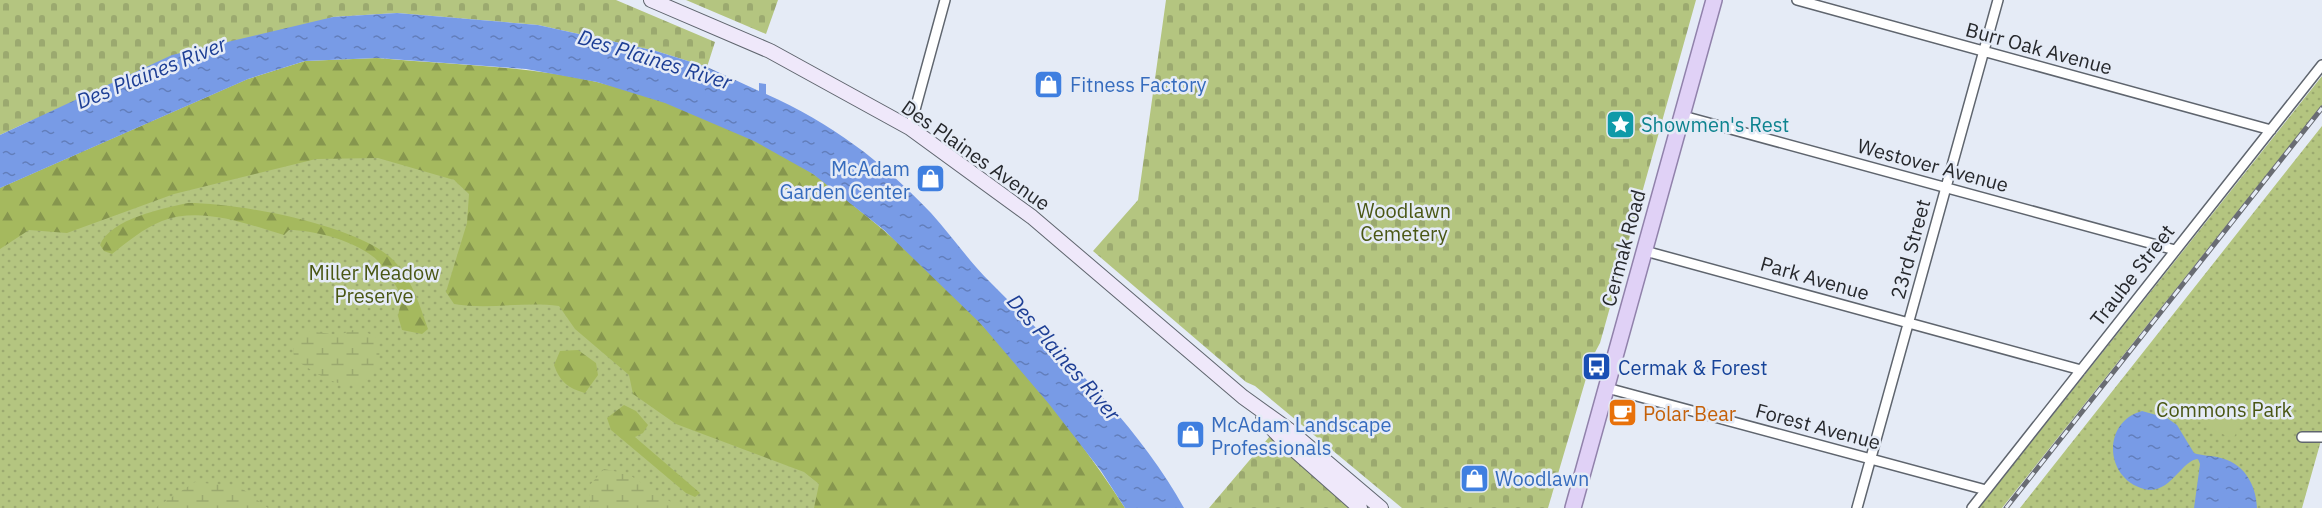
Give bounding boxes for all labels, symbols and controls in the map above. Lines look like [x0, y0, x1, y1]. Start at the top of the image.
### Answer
street label: Burr Oak Avenue [1963, 15, 2115, 81]
water label: Des Plaines River [575, 22, 737, 96]
water label: Des Plaines River [72, 29, 231, 115]
shop icon: Fitness Factory [1033, 68, 1065, 100]
place label: Fitness Factory [1070, 71, 1206, 98]
street label: Des Plaines Avenue [896, 94, 1056, 216]
place icon: Showmen's Rest [1604, 108, 1636, 140]
place label: Showmen's Rest [1641, 111, 1789, 138]
street label: Westover Avenue [1854, 132, 2012, 198]
place label: McAdam Garden Center [780, 155, 910, 205]
shop icon: McAdam Garden Center [915, 163, 947, 195]
street label: Cermak Road [1594, 186, 1652, 310]
street label: 23rd Street [1884, 196, 1936, 302]
park label: Woodlawn Cemetery [1357, 197, 1451, 247]
street label: Traube Street [2084, 219, 2180, 331]
street label: Park Avenue [1757, 250, 1873, 306]
park label: Miller Meadow Preserve [308, 259, 440, 309]
water label: Des Plaines River [1001, 288, 1128, 427]
bus stop icon: Cermak & Forest [1581, 351, 1613, 383]
place label: Cermak & Forest [1618, 354, 1767, 381]
street label: Forest Avenue [1753, 396, 1883, 456]
park label: Commons Park [2156, 396, 2292, 423]
cafe icon: Polar Bear [1606, 397, 1638, 429]
place label: Polar Bear [1643, 400, 1736, 427]
place label: McAdam Landscape Professionals [1211, 411, 1391, 461]
shop icon: McAdam Landscape Professionals [1174, 419, 1206, 451]
shop icon: Woodlawn [1458, 462, 1490, 494]
place label: Woodlawn [1495, 465, 1589, 492]

